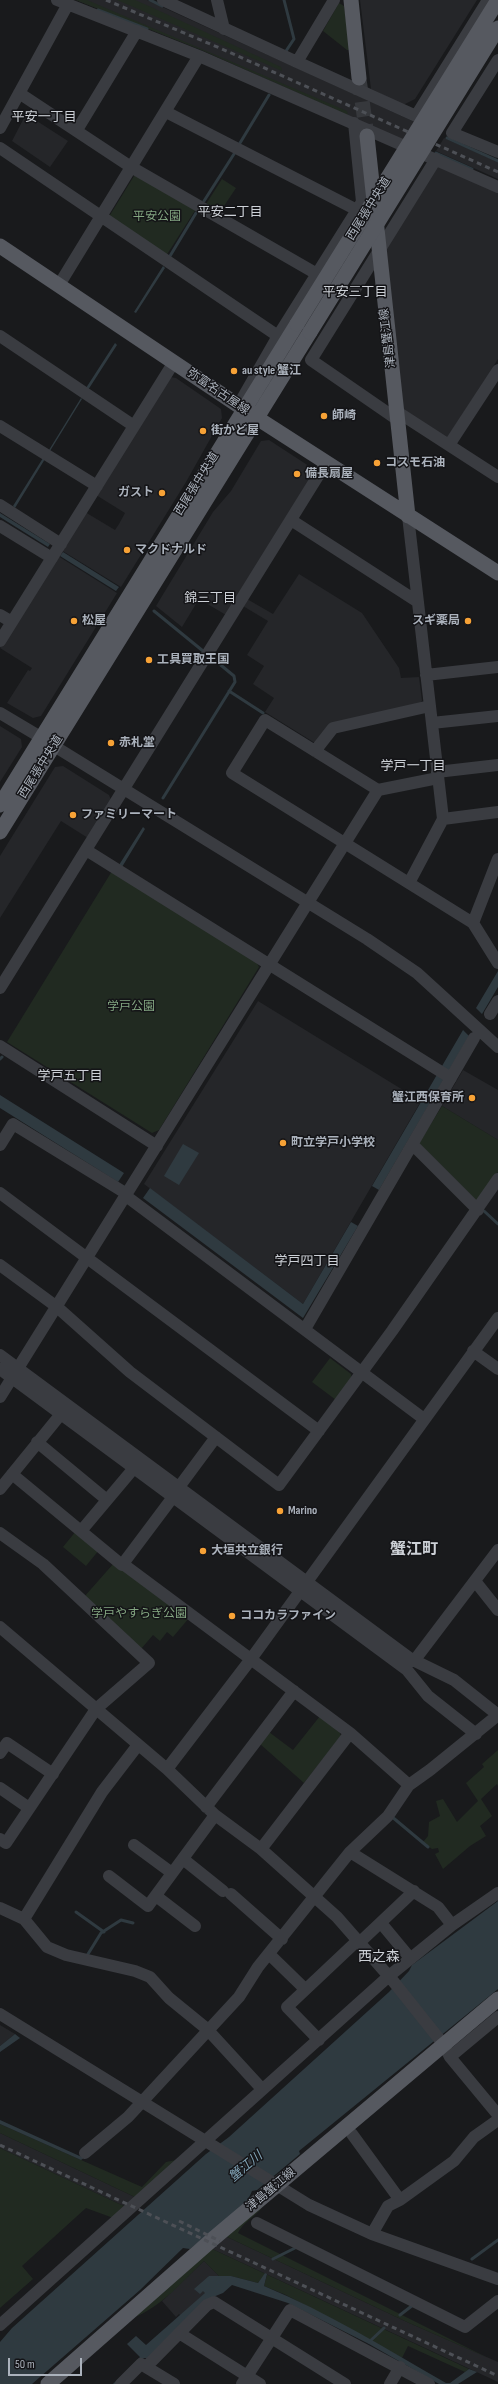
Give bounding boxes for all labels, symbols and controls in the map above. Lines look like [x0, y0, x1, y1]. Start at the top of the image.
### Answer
district label: 平安一丁目 [12, 110, 76, 126]
street label: 西尾張中央道 [344, 175, 394, 243]
district label: 平安二丁目 [198, 205, 262, 221]
park label: 平安公園 [133, 210, 181, 224]
district label: 平安三丁目 [323, 285, 387, 301]
street label: 津島蟹江線 [377, 307, 399, 369]
place label: au style 蟹江 [242, 364, 301, 378]
street label: 弥富名古屋線 [184, 366, 252, 418]
marker: au style 蟹江 [229, 366, 239, 376]
place label: 師崎 [332, 409, 356, 423]
marker: 師崎 [319, 411, 329, 421]
place label: 街かど屋 [211, 424, 259, 438]
marker: 街かど屋 [198, 426, 208, 436]
street label: 西尾張中央道 [172, 450, 222, 518]
place label: コスモ石油 [385, 456, 445, 470]
marker: コスモ石油 [372, 458, 382, 468]
place label: 備長扇屋 [305, 467, 353, 481]
marker: 備長扇屋 [292, 469, 302, 479]
place label: ガスト [118, 486, 154, 500]
marker: ガスト [157, 488, 167, 498]
place label: マクドナルド [135, 543, 207, 557]
marker: マクドナルド [122, 545, 132, 555]
district label: 錦三丁目 [184, 591, 236, 607]
place label: 松屋 [82, 614, 106, 628]
place label: スギ薬局 [412, 614, 460, 628]
marker: 松屋 [69, 616, 79, 626]
marker: スギ薬局 [463, 616, 473, 626]
place label: 工具買取王国 [157, 653, 229, 667]
marker: 工具買取王国 [144, 655, 154, 665]
street label: 西尾張中央道 [16, 733, 66, 801]
place label: 赤札堂 [119, 736, 155, 750]
marker: 赤札堂 [106, 738, 116, 748]
district label: 学戸一丁目 [381, 759, 445, 775]
place label: ファミリーマート [81, 808, 177, 822]
marker: ファミリーマート [68, 810, 78, 820]
park label: 学戸公園 [107, 1000, 155, 1014]
district label: 学戸五丁目 [38, 1069, 102, 1085]
place label: 蟹江西保育所 [392, 1091, 464, 1105]
marker: 蟹江西保育所 [467, 1093, 477, 1103]
place label: 町立学戸小学校 [291, 1136, 375, 1150]
marker: 町立学戸小学校 [278, 1138, 288, 1148]
district label: 学戸四丁目 [275, 1254, 339, 1270]
place label: Marino [288, 1504, 317, 1518]
marker: Marino [275, 1506, 285, 1516]
district label: 蟹江町 [390, 1540, 438, 1560]
place label: 大垣共立銀行 [211, 1544, 283, 1558]
marker: 大垣共立銀行 [198, 1546, 208, 1556]
park label: 学戸やすらぎ公園 [91, 1607, 187, 1621]
place label: ココカラファイン [240, 1609, 336, 1623]
marker: ココカラファイン [227, 1611, 237, 1621]
district label: 西之森 [358, 1949, 400, 1965]
water label: 蟹江川 [226, 2148, 266, 2186]
street label: 津島蟹江線 [243, 2165, 299, 2215]
scale bar [10, 2350, 84, 2376]
text: 50 m [15, 2357, 35, 2372]

